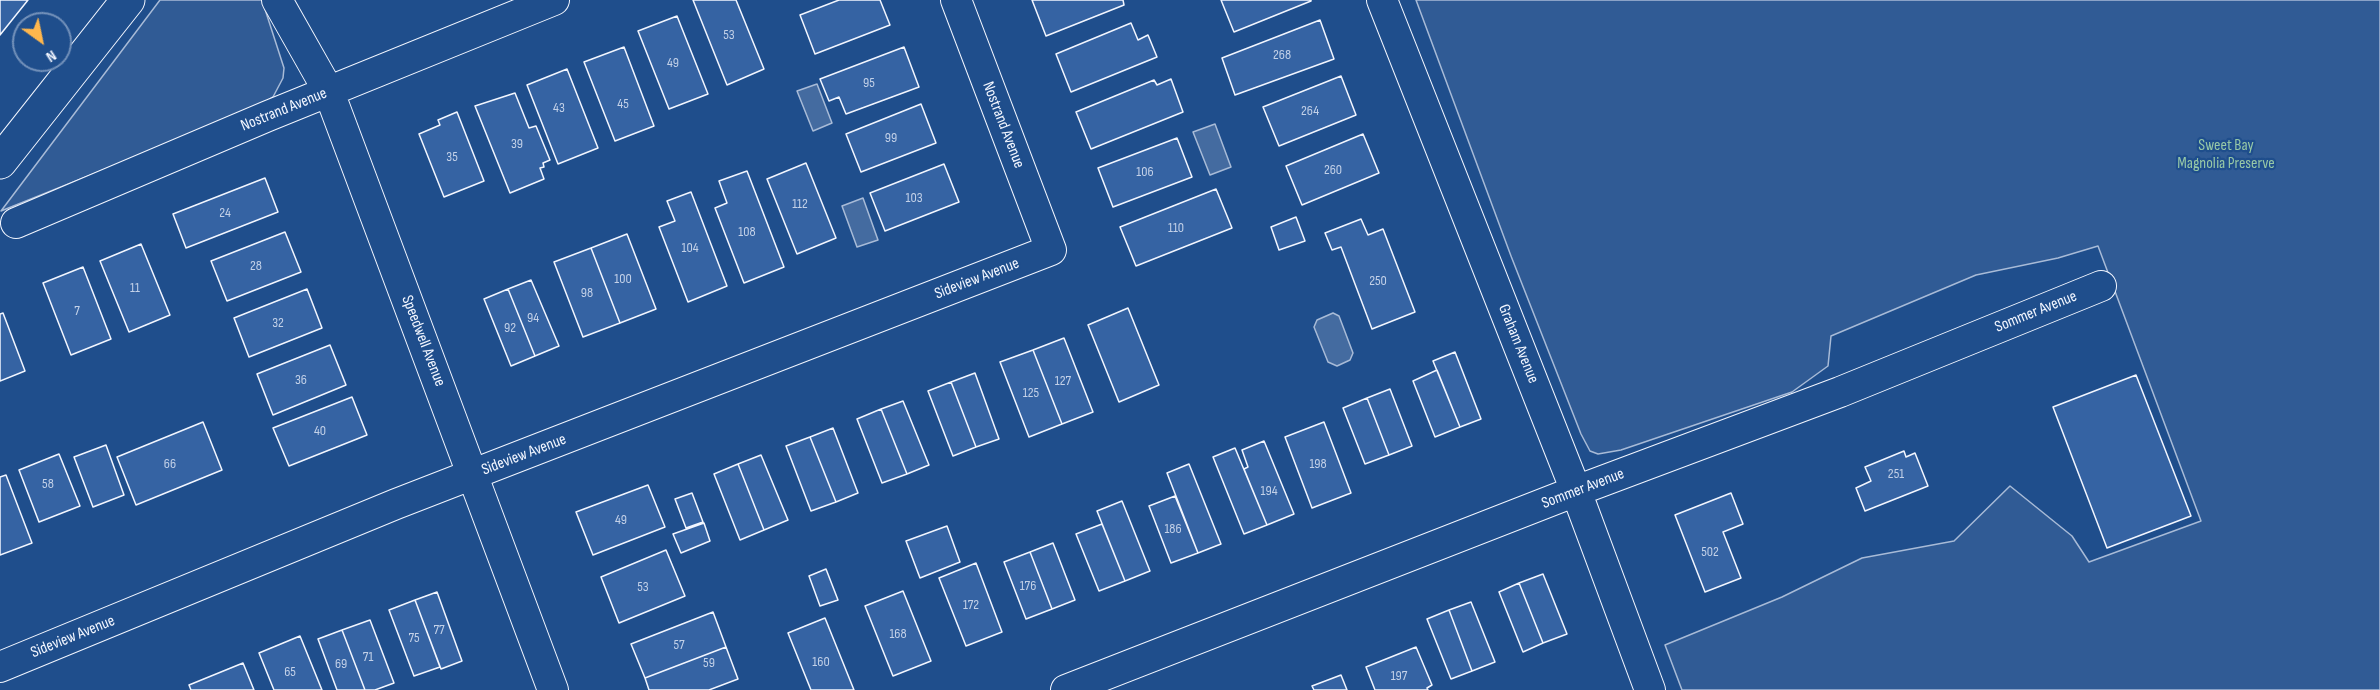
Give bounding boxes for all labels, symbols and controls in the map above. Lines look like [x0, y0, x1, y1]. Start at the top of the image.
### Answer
north arrow [12, 12, 72, 72]
house number: 53 [723, 27, 735, 43]
text: N [42, 46, 60, 66]
house number: 268 [1273, 47, 1291, 63]
house number: 49 [667, 55, 679, 71]
house number: 95 [863, 75, 875, 91]
street label: Nostrand Avenue [978, 79, 1028, 171]
street label: Nostrand Avenue [238, 84, 330, 136]
house number: 45 [617, 96, 629, 112]
house number: 43 [553, 100, 565, 116]
house number: 264 [1301, 103, 1319, 119]
house number: 99 [885, 130, 897, 146]
house number: 39 [511, 136, 523, 152]
park label: Sweet Bay Magnolia Preserve [2177, 136, 2275, 174]
house number: 35 [446, 149, 458, 165]
house number: 260 [1324, 162, 1342, 178]
house number: 106 [1136, 164, 1154, 180]
house number: 103 [905, 190, 923, 206]
house number: 112 [792, 196, 808, 212]
house number: 24 [219, 205, 231, 221]
house number: 110 [1168, 220, 1184, 236]
house number: 108 [738, 224, 756, 240]
house number: 104 [682, 240, 698, 256]
street label: Sideview Avenue [932, 254, 1022, 304]
house number: 28 [250, 258, 262, 274]
house number: 100 [614, 271, 632, 287]
house number: 250 [1369, 273, 1387, 289]
house number: 11 [130, 280, 140, 296]
house number: 98 [581, 285, 593, 301]
street label: Sommer Avenue [1992, 287, 2080, 337]
street label: Speedwell Avenue [397, 293, 449, 389]
street label: Graham Avenue [1493, 302, 1543, 386]
house number: 7 [74, 303, 80, 319]
house number: 94 [527, 310, 539, 326]
house number: 32 [272, 315, 284, 331]
house number: 92 [504, 320, 516, 336]
house number: 36 [295, 372, 307, 388]
house number: 127 [1055, 373, 1071, 389]
house number: 125 [1023, 385, 1039, 401]
house number: 40 [314, 423, 326, 439]
street label: Sideview Avenue [479, 430, 569, 480]
house number: 66 [164, 456, 176, 472]
house number: 198 [1309, 456, 1327, 472]
street label: Sommer Avenue [1539, 464, 1627, 514]
house number: 251 [1888, 466, 1904, 482]
house number: 58 [42, 476, 54, 492]
house number: 194 [1261, 483, 1277, 499]
house number: 49 [615, 512, 627, 528]
house number: 186 [1164, 521, 1182, 537]
house number: 502 [1701, 544, 1719, 560]
house number: 176 [1020, 578, 1036, 594]
house number: 53 [637, 579, 649, 595]
house number: 172 [963, 597, 979, 613]
street label: Sideview Avenue [28, 611, 118, 663]
house number: 77 [433, 622, 445, 638]
house number: 168 [889, 626, 907, 642]
house number: 75 [408, 630, 420, 646]
house number: 57 [673, 637, 685, 653]
house number: 71 [363, 649, 373, 665]
house number: 160 [812, 654, 830, 670]
house number: 59 [703, 655, 715, 671]
house number: 69 [335, 656, 347, 672]
house number: 65 [284, 664, 296, 680]
house number: 197 [1391, 668, 1407, 684]

